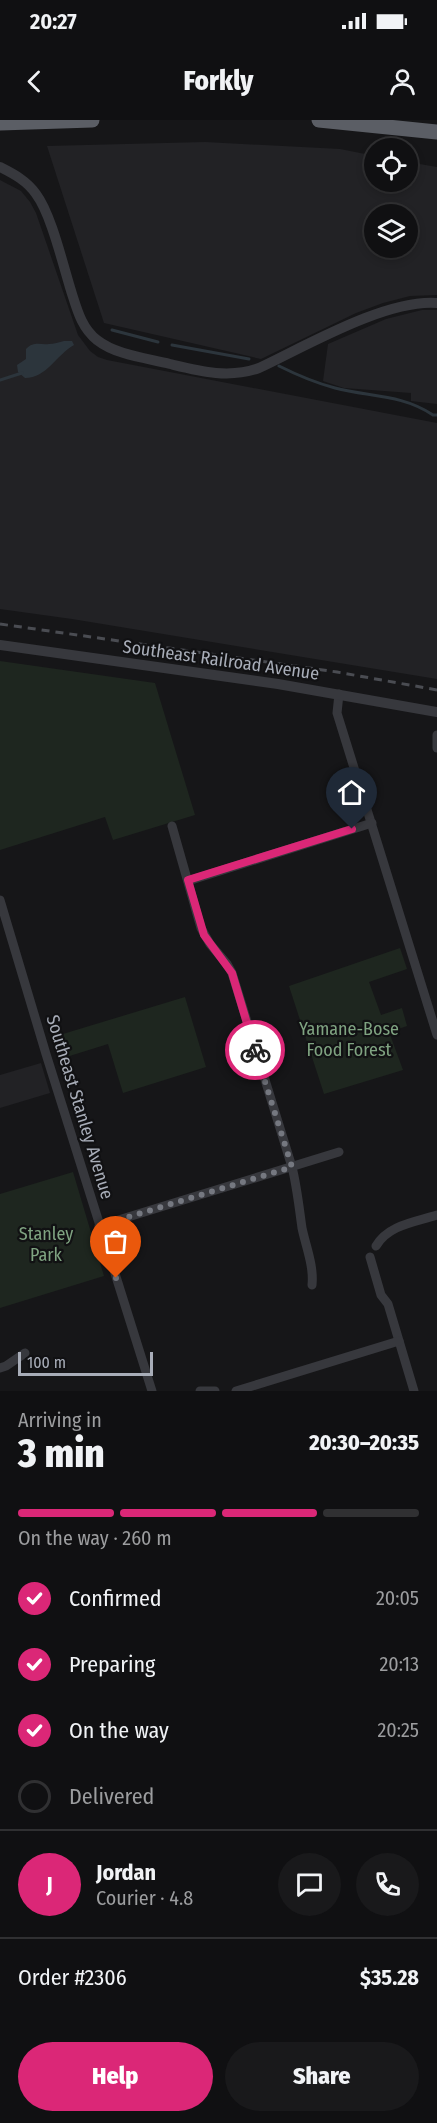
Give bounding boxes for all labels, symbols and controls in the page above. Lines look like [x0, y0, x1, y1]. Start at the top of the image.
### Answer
text: 20:27 [30, 8, 77, 35]
icon: back [18, 65, 51, 98]
text: Forkly [184, 65, 253, 97]
icon: person [386, 65, 419, 98]
map controls [364, 138, 418, 258]
button: locate [364, 138, 418, 192]
button: layers [364, 204, 418, 258]
street label: Southeast Railroad Avenue [121, 635, 321, 685]
pin [326, 767, 377, 829]
icon: home [335, 776, 368, 809]
street label: Southeast Stanley Avenue [42, 1012, 119, 1202]
park label: Yamane-Bose Food Forest [299, 1018, 399, 1061]
courier [225, 1020, 285, 1080]
icon: bike [239, 1034, 272, 1067]
pin [90, 1216, 141, 1278]
park label: Stanley Park [19, 1223, 73, 1266]
icon: bag [99, 1225, 132, 1258]
scale bar [18, 1349, 153, 1376]
text: 100 m [27, 1353, 66, 1372]
text: Arriving in [18, 1408, 102, 1432]
text: 20:30–20:35 [309, 1429, 419, 1456]
text: 3 min [18, 1431, 105, 1477]
text: On the way · 260 m [18, 1526, 172, 1550]
icon: check [18, 1582, 51, 1615]
text: Confirmed [69, 1585, 162, 1612]
text: 20:05 [376, 1586, 419, 1610]
icon: check [18, 1648, 51, 1681]
text: Preparing [69, 1651, 155, 1678]
text: 20:13 [380, 1652, 419, 1676]
icon: check [18, 1714, 51, 1747]
text: On the way [69, 1717, 169, 1744]
text: 20:25 [378, 1718, 419, 1742]
text: Delivered [69, 1783, 154, 1810]
button: chat [278, 1853, 341, 1916]
button: phone [356, 1853, 419, 1916]
text: Jordan [96, 1859, 156, 1886]
text: J [46, 1871, 53, 1898]
text: Courier · 4.8 [96, 1886, 193, 1910]
text: Order #2306 [18, 1964, 127, 1991]
text: $35.28 [360, 1964, 419, 1991]
button: Help [18, 2042, 213, 2111]
button: Share [225, 2042, 419, 2111]

